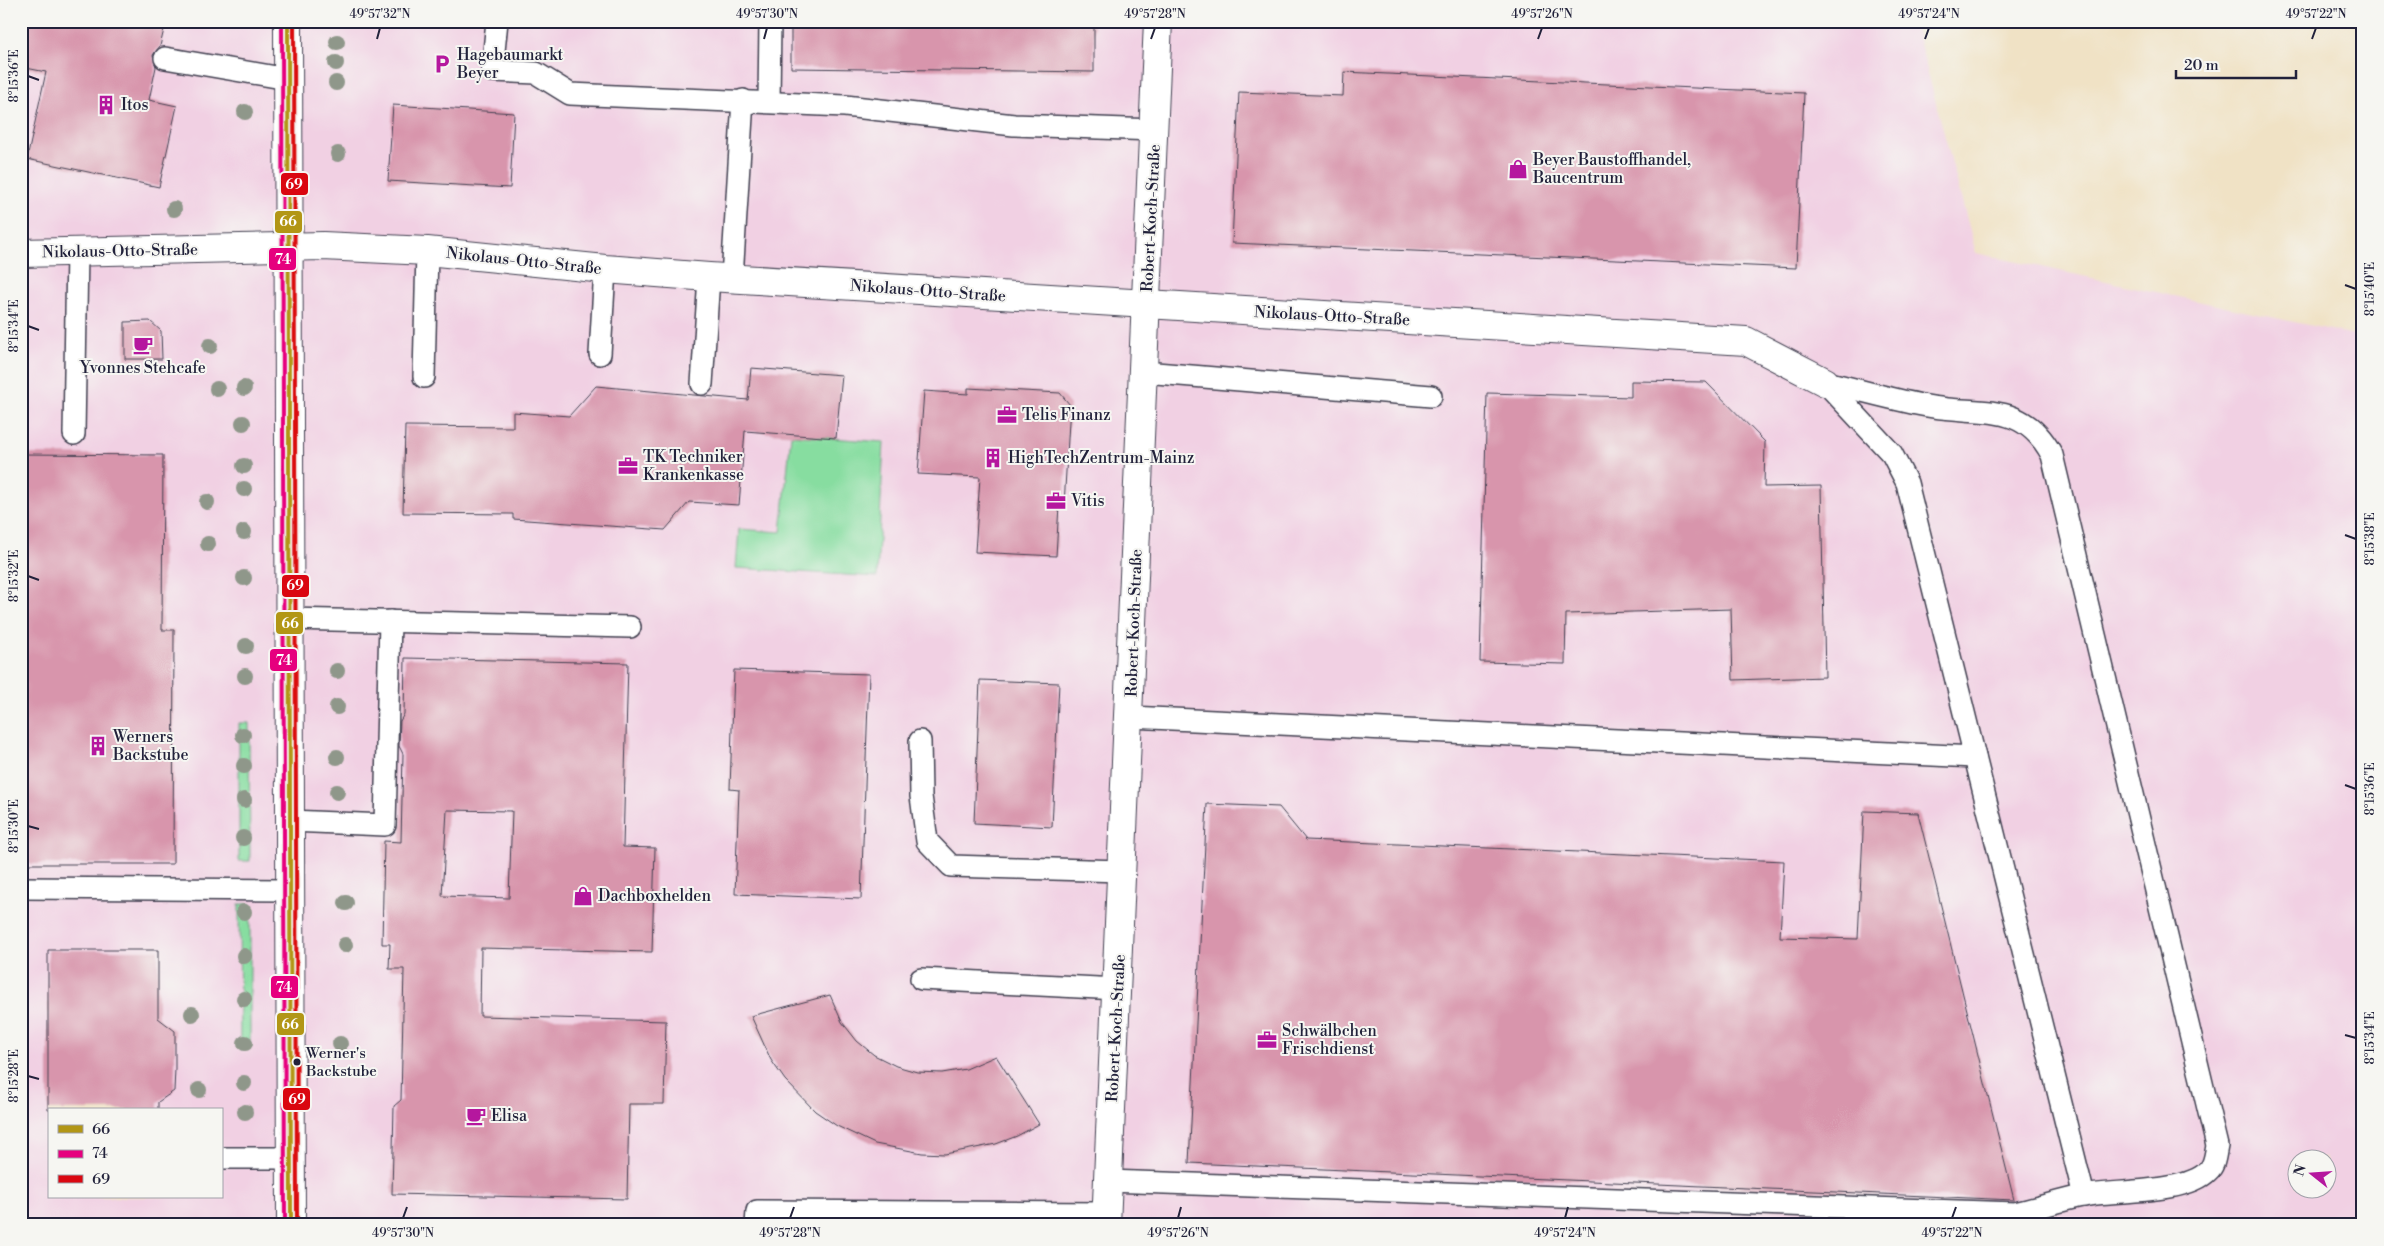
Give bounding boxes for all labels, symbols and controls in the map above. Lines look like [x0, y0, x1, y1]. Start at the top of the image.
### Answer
text: 49°57'32"N [350, 7, 410, 22]
text: 49°57'30"N [736, 7, 798, 22]
text: 49°57'28"N [1124, 7, 1186, 22]
text: 49°57'26"N [1511, 7, 1573, 22]
text: 49°57'24"N [1898, 7, 1960, 22]
text: 49°57'22"N [2285, 7, 2347, 22]
place label: Hagebaumarkt Beyer [456, 45, 564, 83]
scale bar [2176, 48, 2296, 80]
text: 8°15'36"E [7, 49, 22, 103]
parking icon: Hagebaumarkt Beyer [431, 53, 453, 75]
text: 20 m [2184, 56, 2219, 75]
building icon: Itos [95, 94, 117, 116]
place label: Itos [121, 95, 149, 115]
street label: Robert-Koch-Straße [1137, 144, 1165, 292]
place label: Beyer Baustoffhandel, Baucentrum [1532, 150, 1691, 188]
shop icon: Beyer Baustoffhandel, Baucentrum [1507, 158, 1529, 180]
line badge: 69 [280, 172, 309, 196]
text: 69 [285, 176, 303, 194]
line badge: 66 [274, 210, 303, 234]
text: 66 [279, 213, 297, 231]
street label: Nikolaus-Otto-Straße [42, 240, 198, 262]
street label: Nikolaus-Otto-Straße [445, 243, 603, 279]
line badge: 74 [268, 247, 297, 271]
text: 74 [275, 251, 291, 269]
text: 8°15'40"E [2363, 262, 2378, 316]
street label: Nikolaus-Otto-Straße [849, 276, 1007, 306]
text: 8°15'34"E [7, 299, 22, 353]
street label: Nikolaus-Otto-Straße [1253, 302, 1411, 330]
cafe icon: Yvonnes Stehcafe [132, 334, 154, 356]
place label: Yvonnes Stehcafe [79, 358, 206, 378]
office icon: Telis Finanz [996, 404, 1018, 426]
place label: Telis Finanz [1022, 405, 1111, 425]
place label: TK Techniker Krankenkasse [643, 447, 744, 485]
building icon: HighTechZentrum-Mainz [982, 447, 1004, 469]
place label: HighTechZentrum-Mainz [1008, 448, 1195, 468]
office icon: TK Techniker Krankenkasse [617, 455, 639, 477]
office icon: Vitis [1045, 490, 1067, 512]
place label: Vitis [1070, 491, 1105, 511]
text: 8°15'38"E [2363, 512, 2378, 566]
street label: Robert-Koch-Straße [1121, 549, 1147, 697]
text: 8°15'32"E [7, 550, 22, 602]
line badge: 69 [281, 574, 310, 598]
text: 69 [286, 577, 304, 595]
line badge: 66 [275, 611, 304, 635]
text: 66 [281, 615, 299, 633]
line badge: 74 [269, 648, 298, 672]
text: 74 [276, 652, 292, 670]
place label: Werners Backstube [112, 727, 189, 765]
building icon: Werners Backstube [87, 735, 109, 757]
text: 8°15'36"E [2363, 762, 2378, 816]
text: 8°15'30"E [7, 799, 22, 853]
shop icon: Dachboxhelden [572, 885, 594, 907]
place label: Dachboxhelden [598, 886, 711, 906]
street label: Robert-Koch-Straße [1102, 954, 1130, 1102]
line badge: 74 [270, 975, 299, 999]
text: 74 [276, 979, 292, 997]
text: 8°15'34"E [2363, 1011, 2378, 1065]
line badge: 66 [276, 1012, 305, 1036]
text: 66 [281, 1016, 299, 1034]
place label: Schwälbchen Frischdienst [1282, 1021, 1377, 1059]
office icon: Schwälbchen Frischdienst [1256, 1029, 1278, 1051]
place label: Werner's Backstube [305, 1044, 377, 1081]
text: 8°15'28"E [7, 1049, 22, 1103]
marker: Werner's Backstube [292, 1057, 302, 1067]
line badge: 69 [282, 1087, 311, 1111]
text: 69 [288, 1091, 306, 1109]
cafe icon: Elisa [465, 1105, 487, 1127]
place label: Elisa [491, 1106, 528, 1126]
legend [48, 1108, 222, 1198]
text: 66 [92, 1120, 110, 1139]
text: 74 [92, 1144, 108, 1163]
north arrow [2286, 1148, 2336, 1198]
text: N [2290, 1163, 2311, 1178]
text: 69 [92, 1170, 110, 1189]
text: 49°57'30"N [372, 1226, 434, 1241]
text: 49°57'28"N [759, 1226, 821, 1241]
text: 49°57'26"N [1147, 1226, 1209, 1241]
text: 49°57'24"N [1534, 1226, 1596, 1241]
text: 49°57'22"N [1921, 1226, 1983, 1241]

